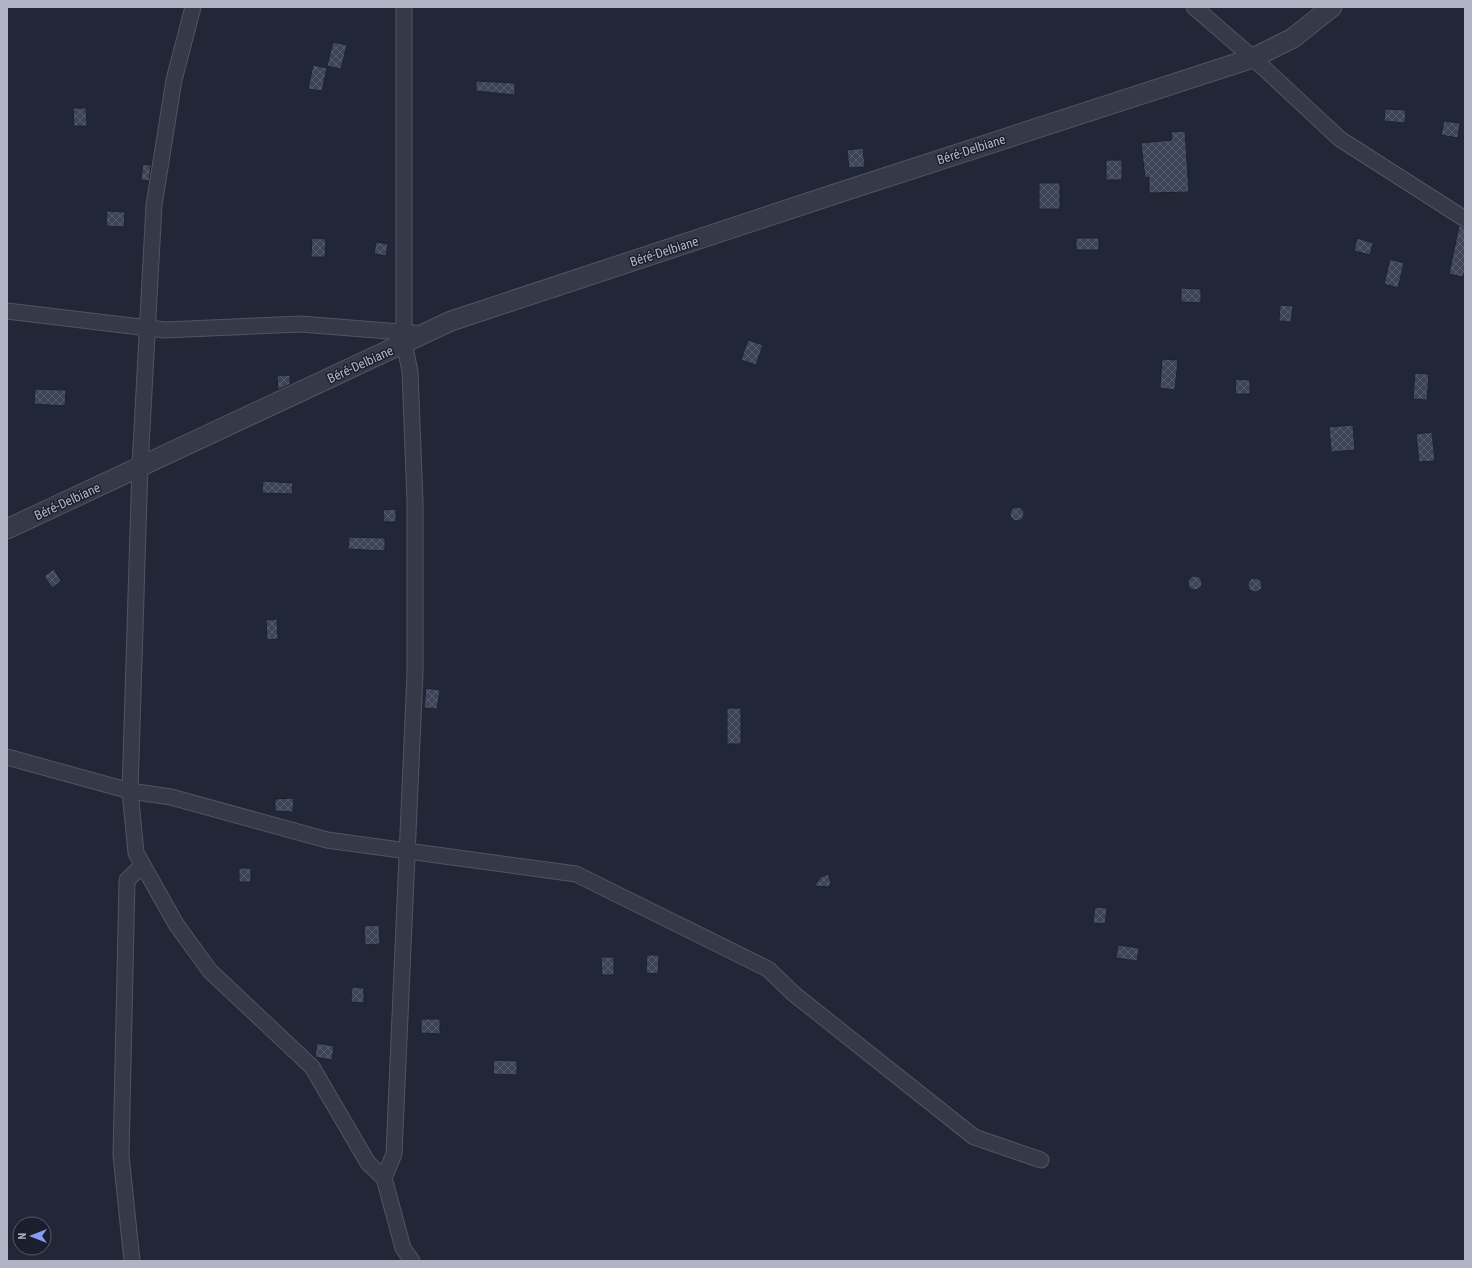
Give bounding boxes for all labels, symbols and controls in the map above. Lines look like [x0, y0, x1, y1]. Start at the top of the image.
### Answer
street label: Béré-Delbiane [935, 131, 1007, 168]
street label: Béré-Delbiane [628, 233, 700, 270]
street label: Béré-Delbiane [325, 343, 395, 386]
street label: Béré-Delbiane [32, 480, 102, 523]
north arrow [12, 1216, 52, 1256]
text: N [16, 1232, 29, 1239]

